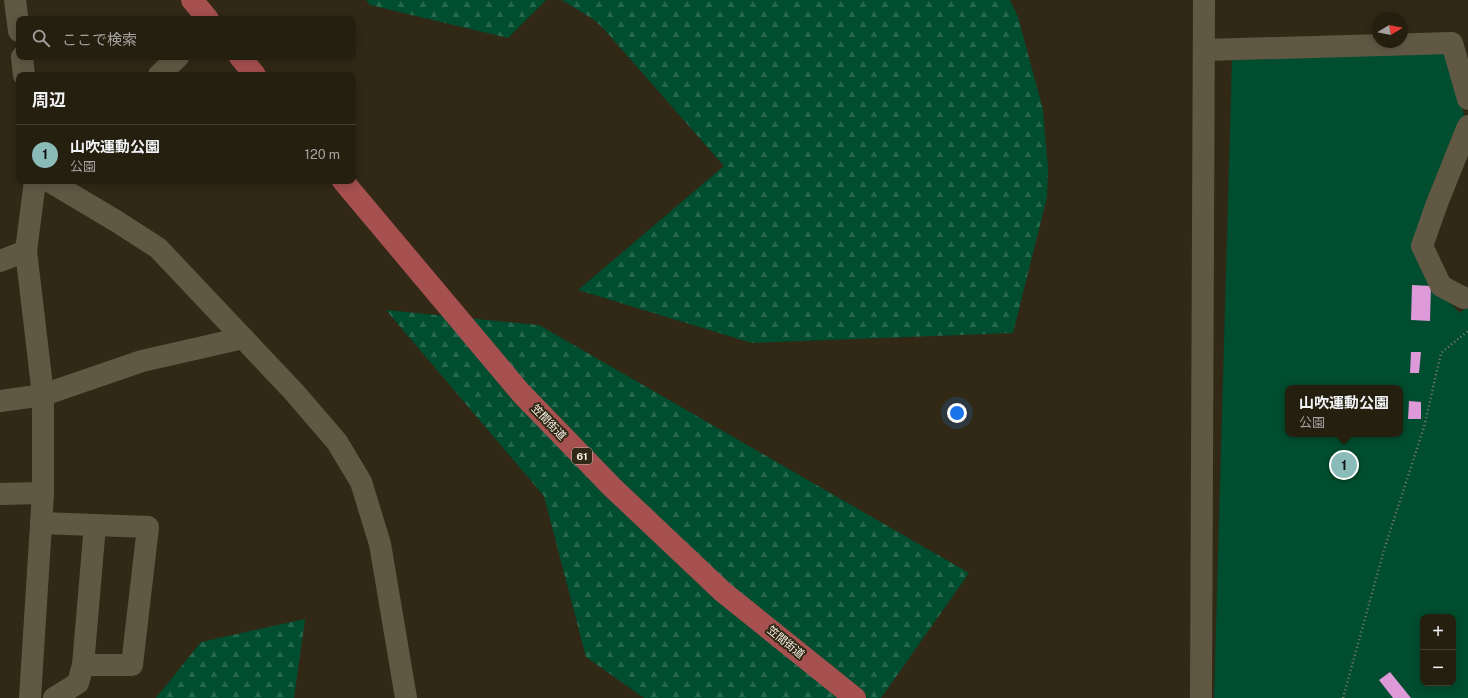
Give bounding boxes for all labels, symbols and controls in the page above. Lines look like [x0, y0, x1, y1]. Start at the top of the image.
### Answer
north arrow [1372, 12, 1408, 48]
search box [16, 16, 356, 60]
icon: search [30, 27, 52, 49]
text: ここで検索 [62, 31, 137, 48]
text: 周辺 [32, 90, 66, 110]
text: 山吹運動公園 [70, 138, 160, 155]
text: 1 [42, 147, 48, 162]
text: 120 m [305, 147, 340, 162]
text: 公園 [70, 159, 96, 174]
popup [1285, 385, 1403, 437]
text: 山吹運動公園 [1299, 394, 1389, 411]
street label: 笠間街道 [529, 402, 569, 442]
your location [947, 403, 967, 423]
text: 公園 [1299, 415, 1325, 430]
road number: 61 [572, 448, 592, 464]
pin: 1 [1331, 450, 1357, 480]
map controls [1420, 614, 1456, 686]
button: + [1420, 614, 1456, 650]
street label: 笠間街道 [765, 623, 807, 661]
button: − [1420, 650, 1456, 686]

